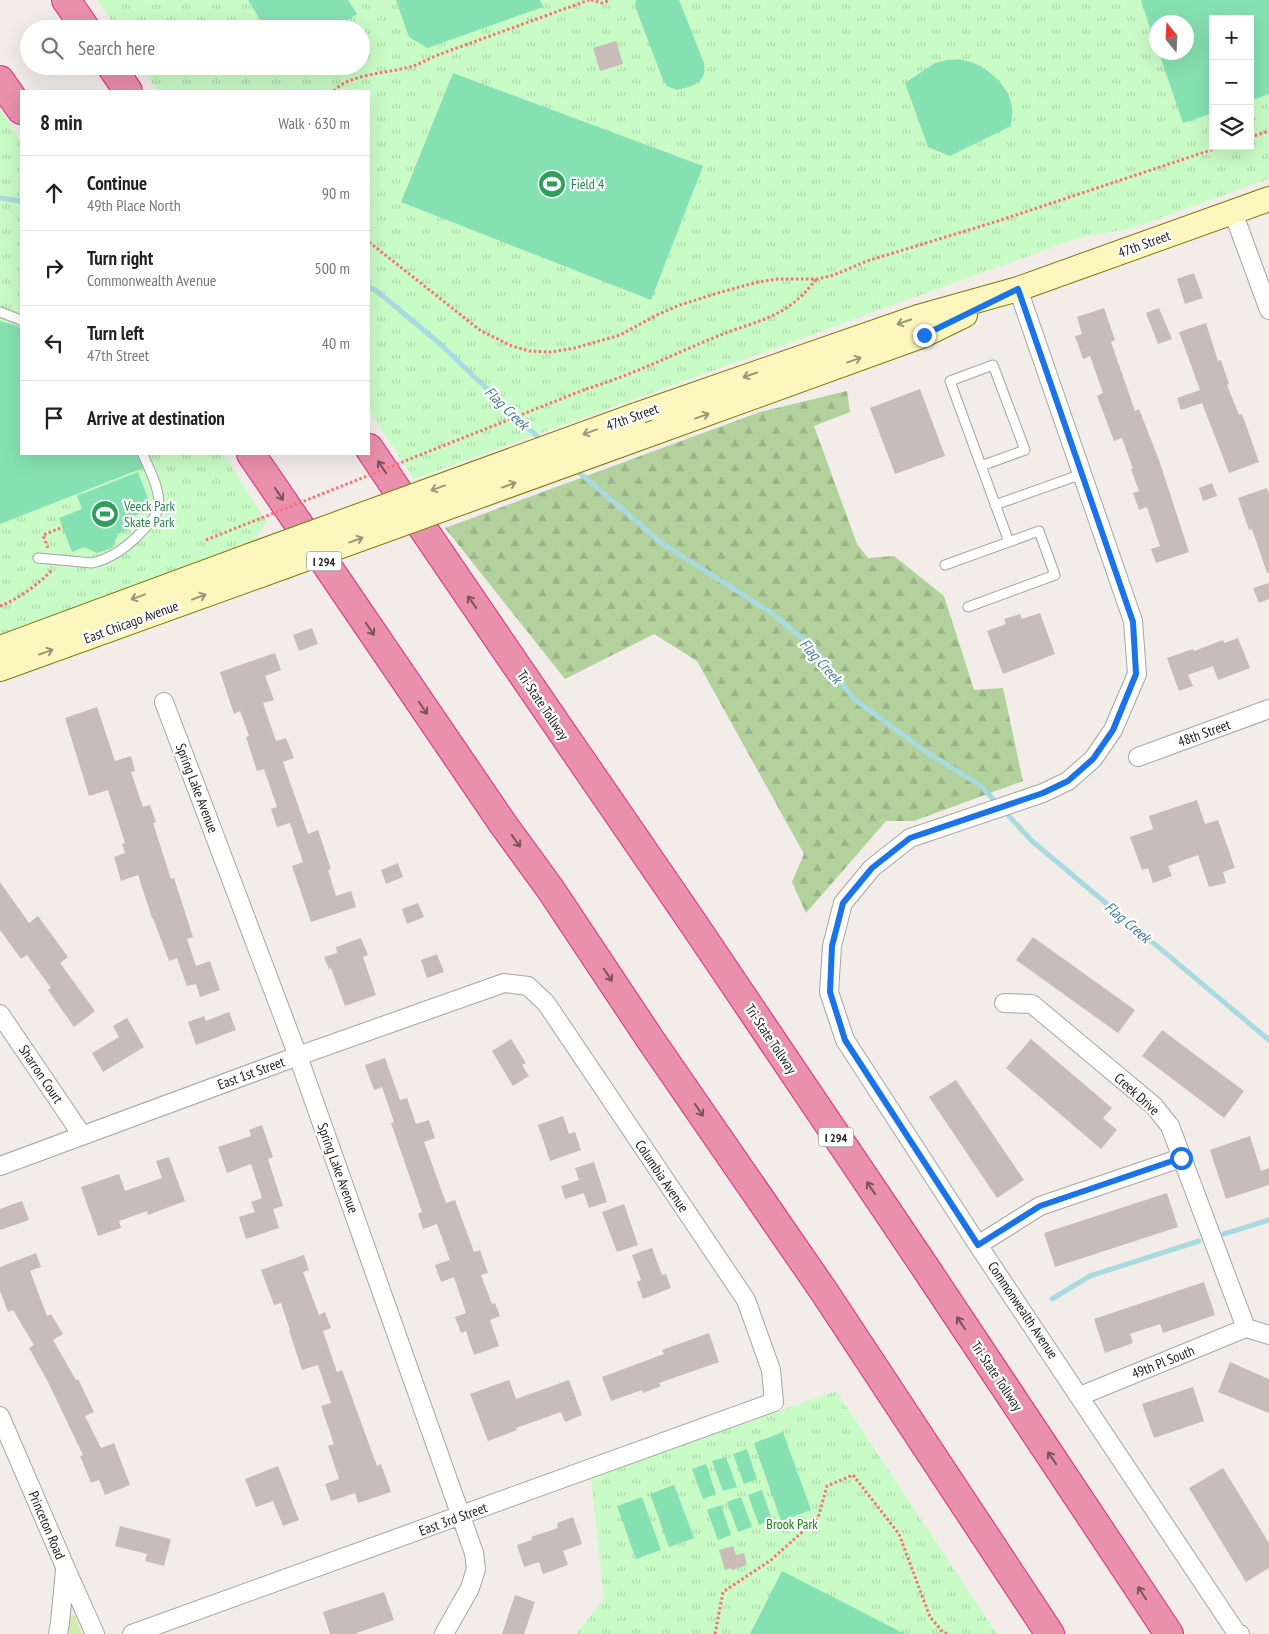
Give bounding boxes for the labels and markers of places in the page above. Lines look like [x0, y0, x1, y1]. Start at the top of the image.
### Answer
sports icon: Field 4 [537, 169, 567, 199]
place label: Field 4 [571, 175, 605, 193]
place label: Veeck Park Skate Park [123, 497, 176, 531]
sports icon: Veeck Park Skate Park [90, 499, 120, 529]

